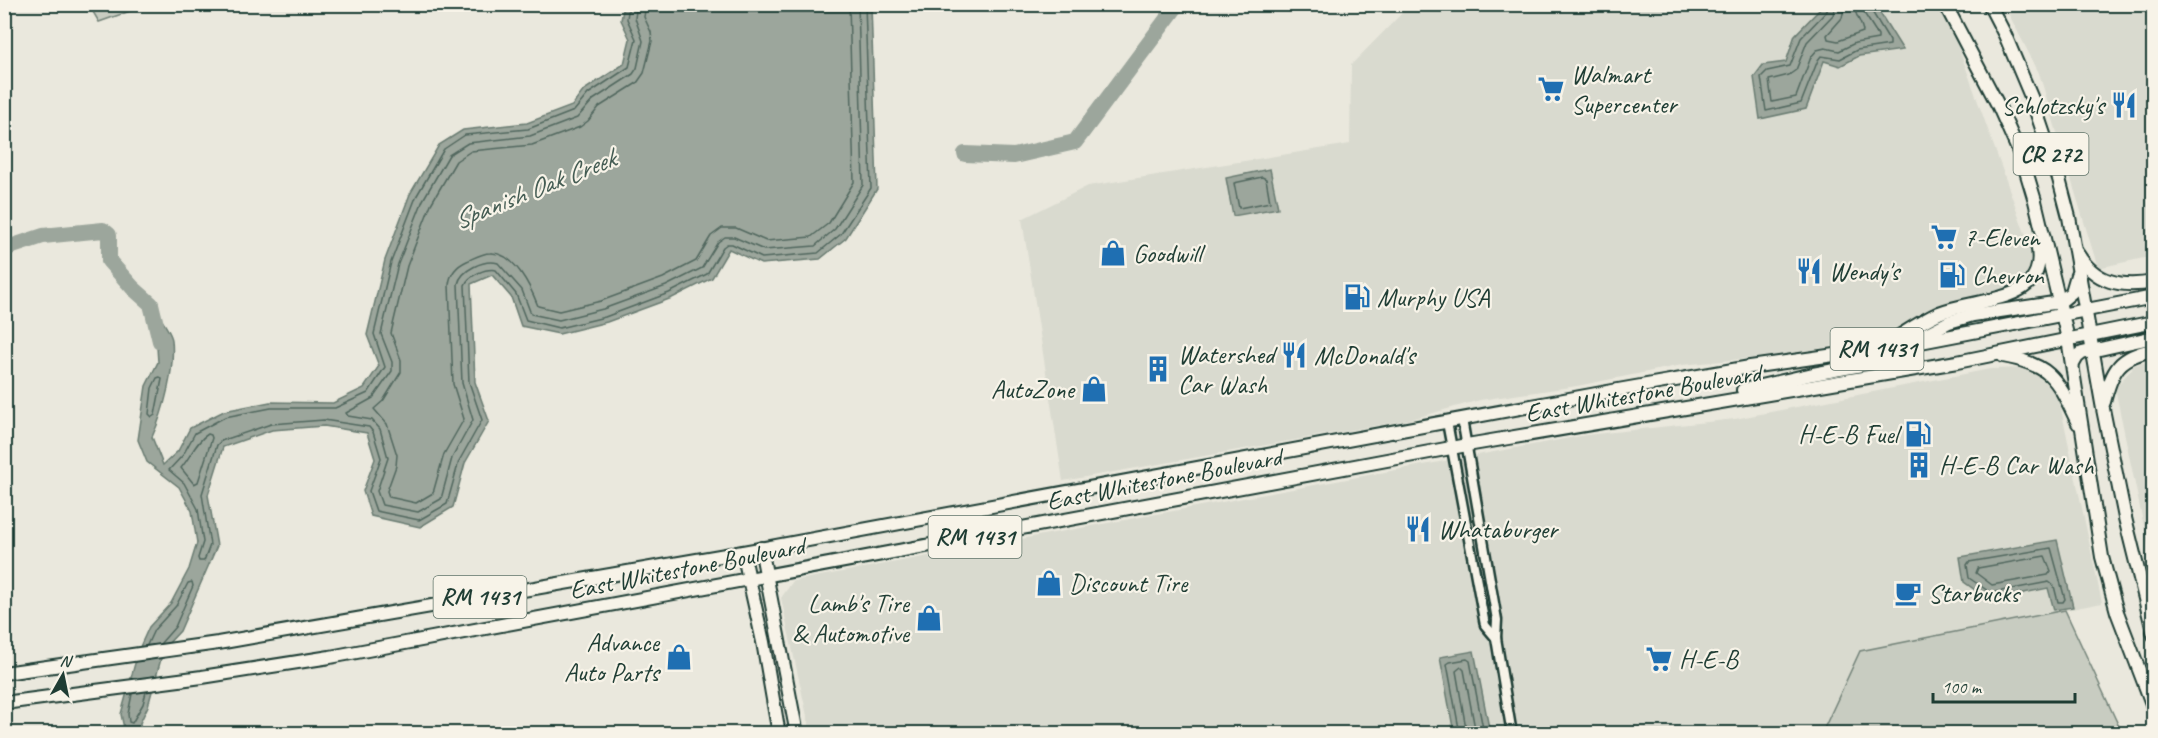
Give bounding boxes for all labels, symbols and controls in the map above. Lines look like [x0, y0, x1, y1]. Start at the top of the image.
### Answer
place label: Walmart Supercenter [1571, 58, 1679, 121]
supermarket icon: Walmart Supercenter [1536, 74, 1566, 104]
place label: Schlotzsky's [2001, 89, 2106, 122]
restaurant icon: Schlotzsky's [2109, 90, 2139, 120]
road number: CR 272 [2014, 133, 2088, 175]
water label: Spanish Oak Creek [448, 139, 625, 237]
place label: 7-Eleven [1964, 221, 2041, 254]
supermarket icon: 7-Eleven [1929, 222, 1959, 252]
place label: Goodwill [1133, 237, 1206, 270]
shop icon: Goodwill [1098, 238, 1128, 268]
place label: Wendy's [1829, 255, 1901, 288]
restaurant icon: Wendy's [1794, 256, 1824, 286]
place label: Chevron [1972, 259, 2045, 292]
fuel station icon: Chevron [1937, 260, 1967, 290]
place label: Murphy USA [1377, 281, 1490, 314]
fuel station icon: Murphy USA [1342, 282, 1372, 312]
road number: RM 1431 [1830, 328, 1924, 370]
place label: Watershed Car Wash [1178, 338, 1278, 401]
place label: McDonald's [1314, 339, 1417, 372]
restaurant icon: McDonald's [1279, 340, 1309, 370]
building icon: Watershed Car Wash [1143, 354, 1173, 384]
street label: East Whitestone Boulevard [1523, 355, 1767, 430]
place label: AutoZone [991, 373, 1077, 406]
shop icon: AutoZone [1079, 374, 1109, 404]
place label: H-E-B Fuel [1798, 418, 1903, 451]
fuel station icon: H-E-B Fuel [1903, 419, 1933, 449]
street label: East Whitestone Boulevard [1044, 439, 1288, 518]
place label: H-E-B Car Wash [1939, 449, 2095, 482]
building icon: H-E-B Car Wash [1904, 450, 1934, 480]
place label: Whataburger [1438, 513, 1560, 546]
restaurant icon: Whataburger [1403, 514, 1433, 544]
road number: RM 1431 [928, 516, 1022, 558]
street label: East Whitestone Boulevard [567, 528, 811, 607]
place label: Discount Tire [1069, 567, 1189, 600]
shop icon: Discount Tire [1034, 568, 1064, 598]
road number: RM 1431 [434, 576, 526, 618]
place label: Starbucks [1928, 577, 2021, 610]
cafe icon: Starbucks [1893, 578, 1923, 608]
place label: Lamb's Tire & Automotive [792, 587, 911, 650]
shop icon: Lamb's Tire & Automotive [914, 603, 944, 633]
place label: Advance Auto Parts [564, 626, 661, 689]
shop icon: Advance Auto Parts [664, 642, 694, 672]
place label: H-E-B [1679, 643, 1739, 676]
supermarket icon: H-E-B [1644, 644, 1674, 674]
north arrow [33, 645, 93, 705]
text: N [59, 651, 75, 672]
scale bar [1933, 666, 2076, 704]
text: 100 m [1942, 676, 1983, 698]

